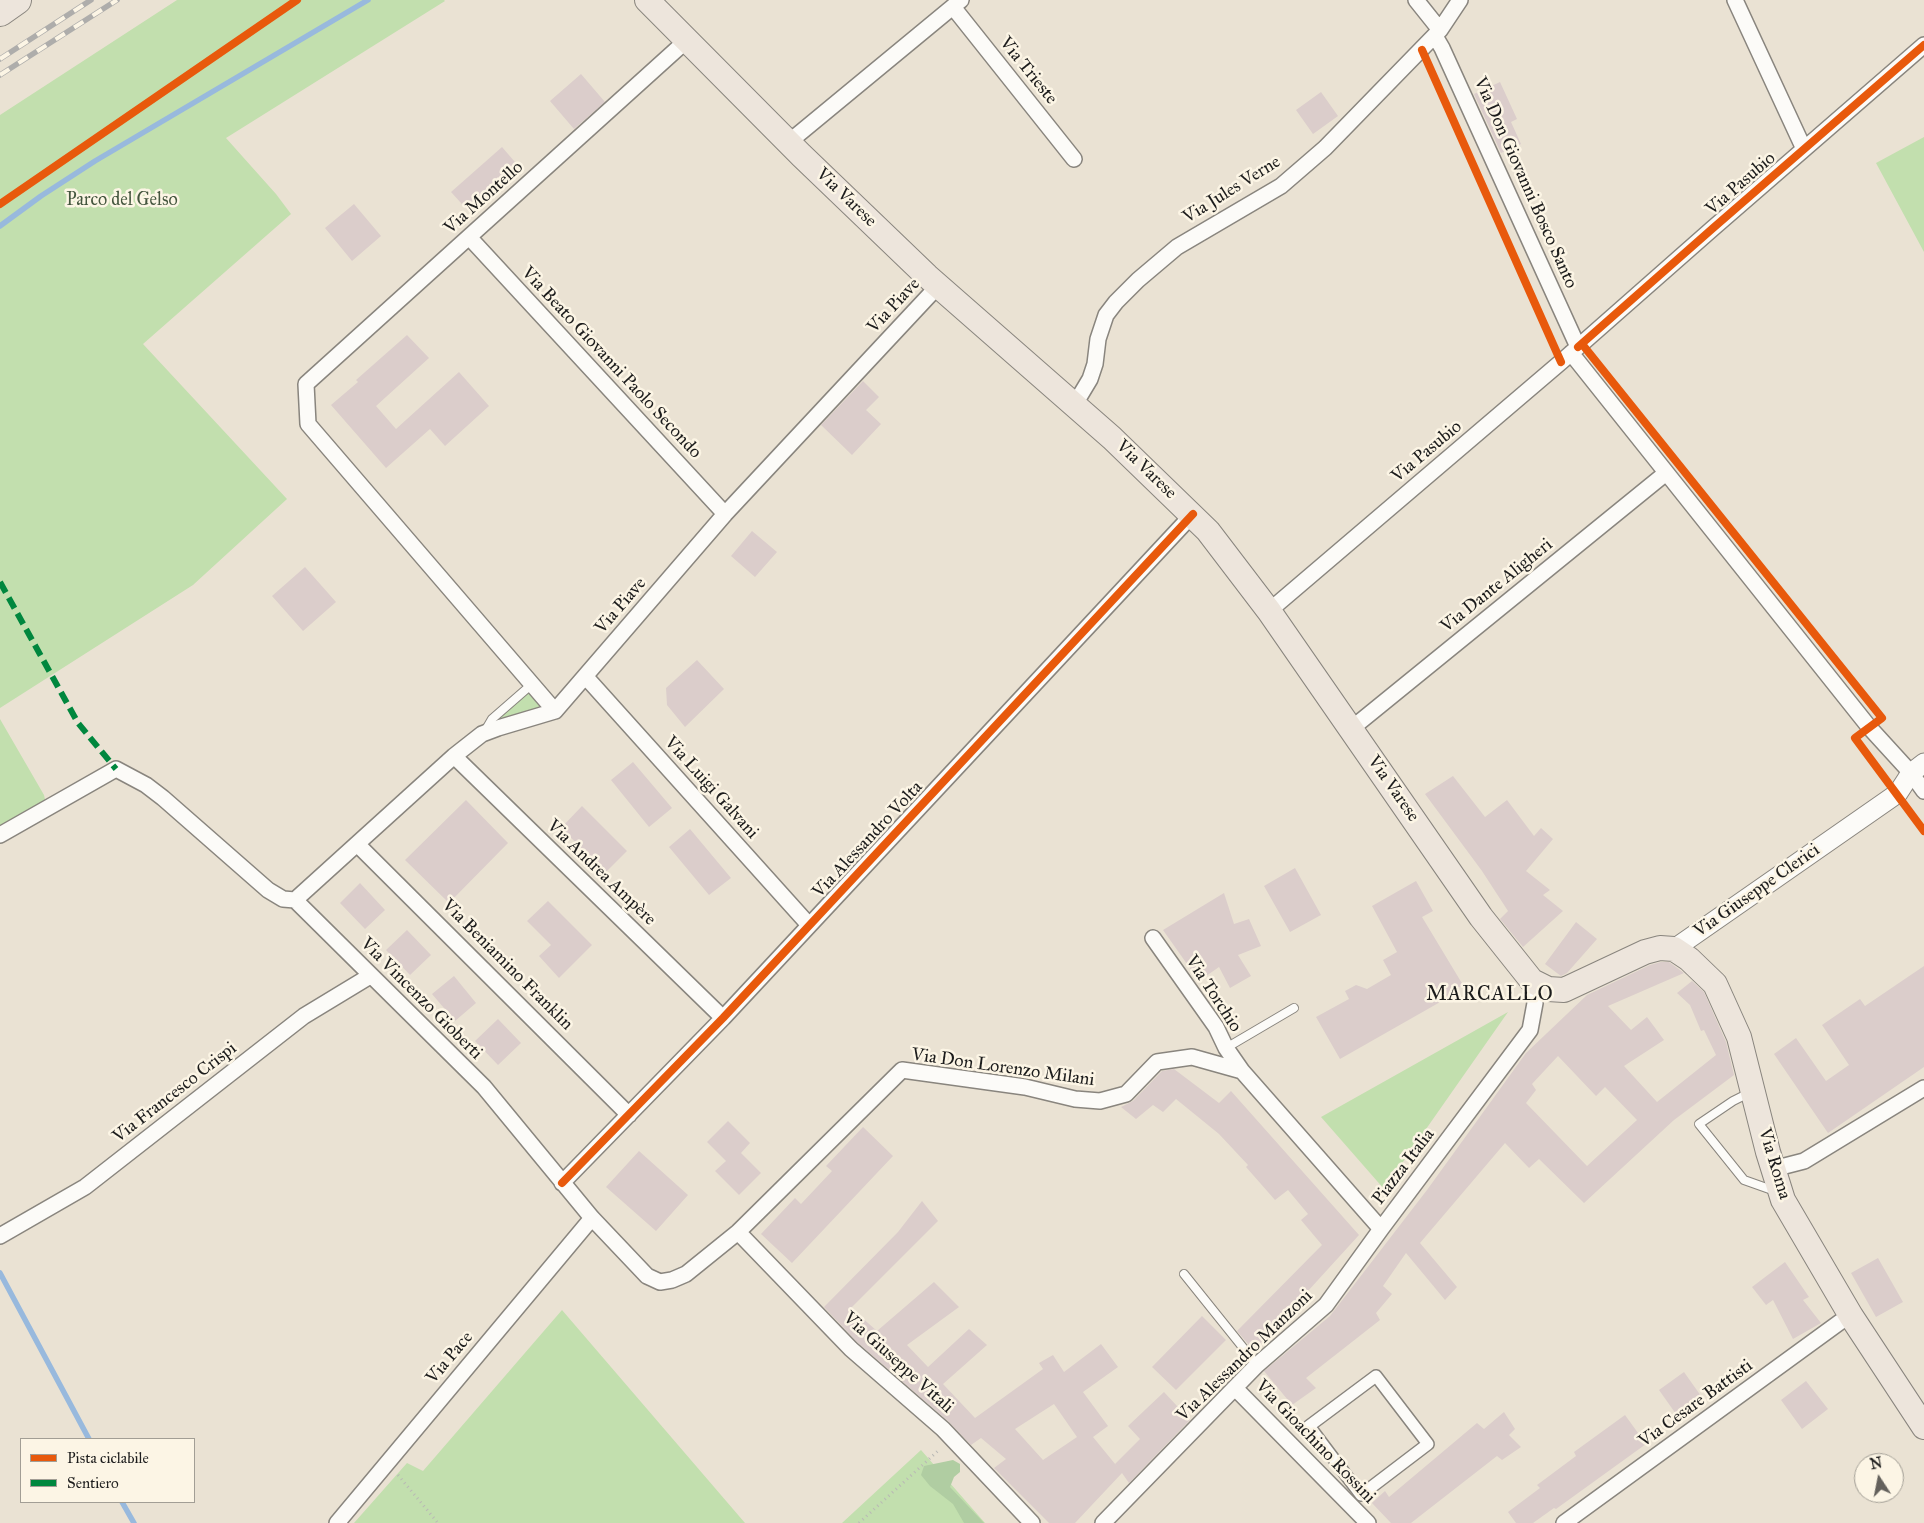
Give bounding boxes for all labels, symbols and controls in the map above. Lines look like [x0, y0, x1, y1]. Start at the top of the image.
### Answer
street label: Via Trieste [994, 33, 1062, 109]
street label: Via Don Giovanni Bosco Santo [1469, 74, 1581, 292]
street label: Via Pasubio [1702, 148, 1780, 220]
street label: Via Jules Verne [1179, 151, 1285, 229]
street label: Via Montello [440, 157, 528, 239]
street label: Via Varese [811, 164, 881, 232]
park label: Parco del Gelso [66, 190, 178, 212]
street label: Via Beato Giovanni Paolo Secondo [516, 263, 706, 463]
street label: Via Piave [863, 274, 925, 338]
street label: Via Pasubio [1387, 416, 1467, 488]
street label: Via Varese [1111, 436, 1181, 504]
street label: Via Dante Aligheri [1437, 534, 1557, 638]
street label: Via Piave [591, 573, 651, 639]
street label: Via Luigi Galvani [659, 732, 763, 844]
street label: Via Varese [1362, 752, 1424, 826]
street label: Via Alessandro Volta [808, 777, 928, 903]
street label: Via Andrea Ampère [542, 815, 660, 931]
street label: Via Giuseppe Clerici [1690, 840, 1824, 942]
street label: Via Beniamino Franklin [437, 895, 577, 1035]
street label: Via Vincenzo Gioberti [355, 933, 487, 1065]
street label: Via Torchio [1180, 952, 1246, 1036]
district label: MARCALLO [1425, 983, 1555, 1007]
street label: Via Francesco Crispi [109, 1038, 241, 1148]
street label: Via Don Lorenzo Milani [910, 1044, 1096, 1092]
street label: Piazza Italia [1368, 1125, 1440, 1209]
street label: Via Roma [1753, 1126, 1795, 1202]
street label: Via Alessandro Manzoni [1172, 1285, 1318, 1427]
street label: Via Giuseppe Vitali [838, 1308, 958, 1418]
street label: Via Pace [422, 1327, 478, 1389]
street label: Via Cesare Battisti [1635, 1355, 1757, 1453]
street label: Via Gioachino Rossini [1250, 1376, 1380, 1508]
legend [20, 1438, 195, 1503]
text: Pista ciclabile [67, 1449, 149, 1467]
north arrow [1854, 1453, 1904, 1503]
text: N [1869, 1454, 1884, 1473]
text: Sentiero [67, 1474, 119, 1492]

